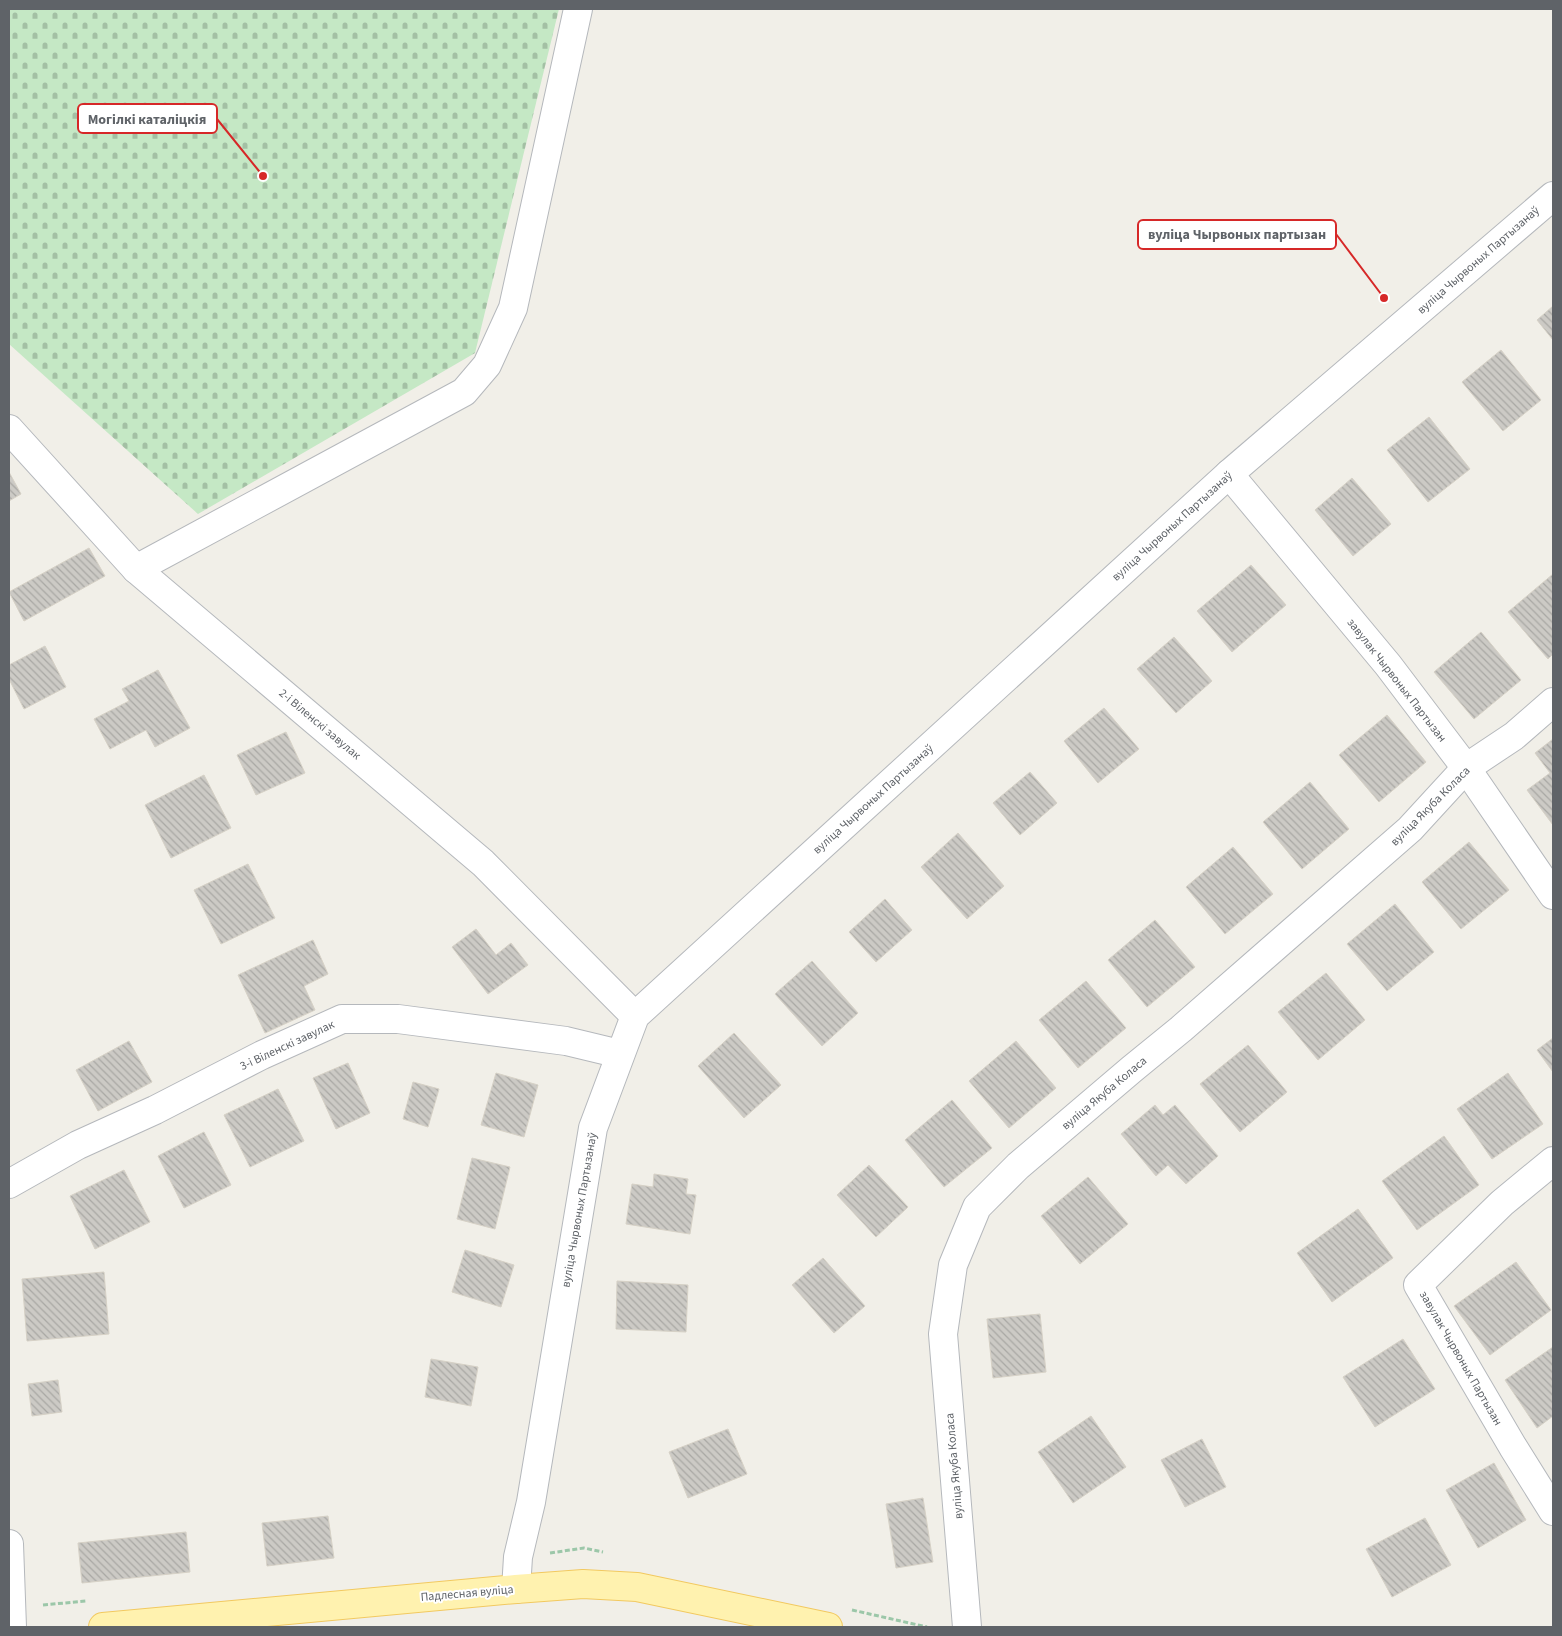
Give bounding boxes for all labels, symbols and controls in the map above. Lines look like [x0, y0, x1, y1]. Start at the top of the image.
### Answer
callout: Могілкі каталіцкія [78, 104, 217, 133]
text: Могілкі каталіцкія [88, 110, 206, 130]
street label: вуліца Чырвоных Партызанаў [1414, 202, 1543, 318]
callout: вуліца Чырвоных партызан [1138, 220, 1336, 249]
text: вуліца Чырвоных партызан [1148, 225, 1326, 245]
street label: вуліца Чырвоных Партызанаў [1108, 467, 1237, 585]
street label: завулак Чырвоных Партызан [1343, 615, 1450, 746]
street label: 2-і Віленскі завулак [275, 685, 364, 764]
street label: вуліца Чырвоных Партызанаў [809, 740, 938, 858]
street label: вуліца Якуба Коласа [1387, 763, 1474, 850]
street label: 3-і Віленскі завулак [237, 1016, 337, 1075]
street label: вуліца Якуба Коласа [1058, 1053, 1151, 1134]
street label: вуліца Чырвоных Партызанаў [557, 1131, 602, 1289]
street label: завулак Чырвоных Партызан [1415, 1288, 1506, 1429]
street label: вуліца Якуба Коласа [941, 1412, 968, 1520]
street label: Падлесная вуліца [420, 1581, 514, 1606]

